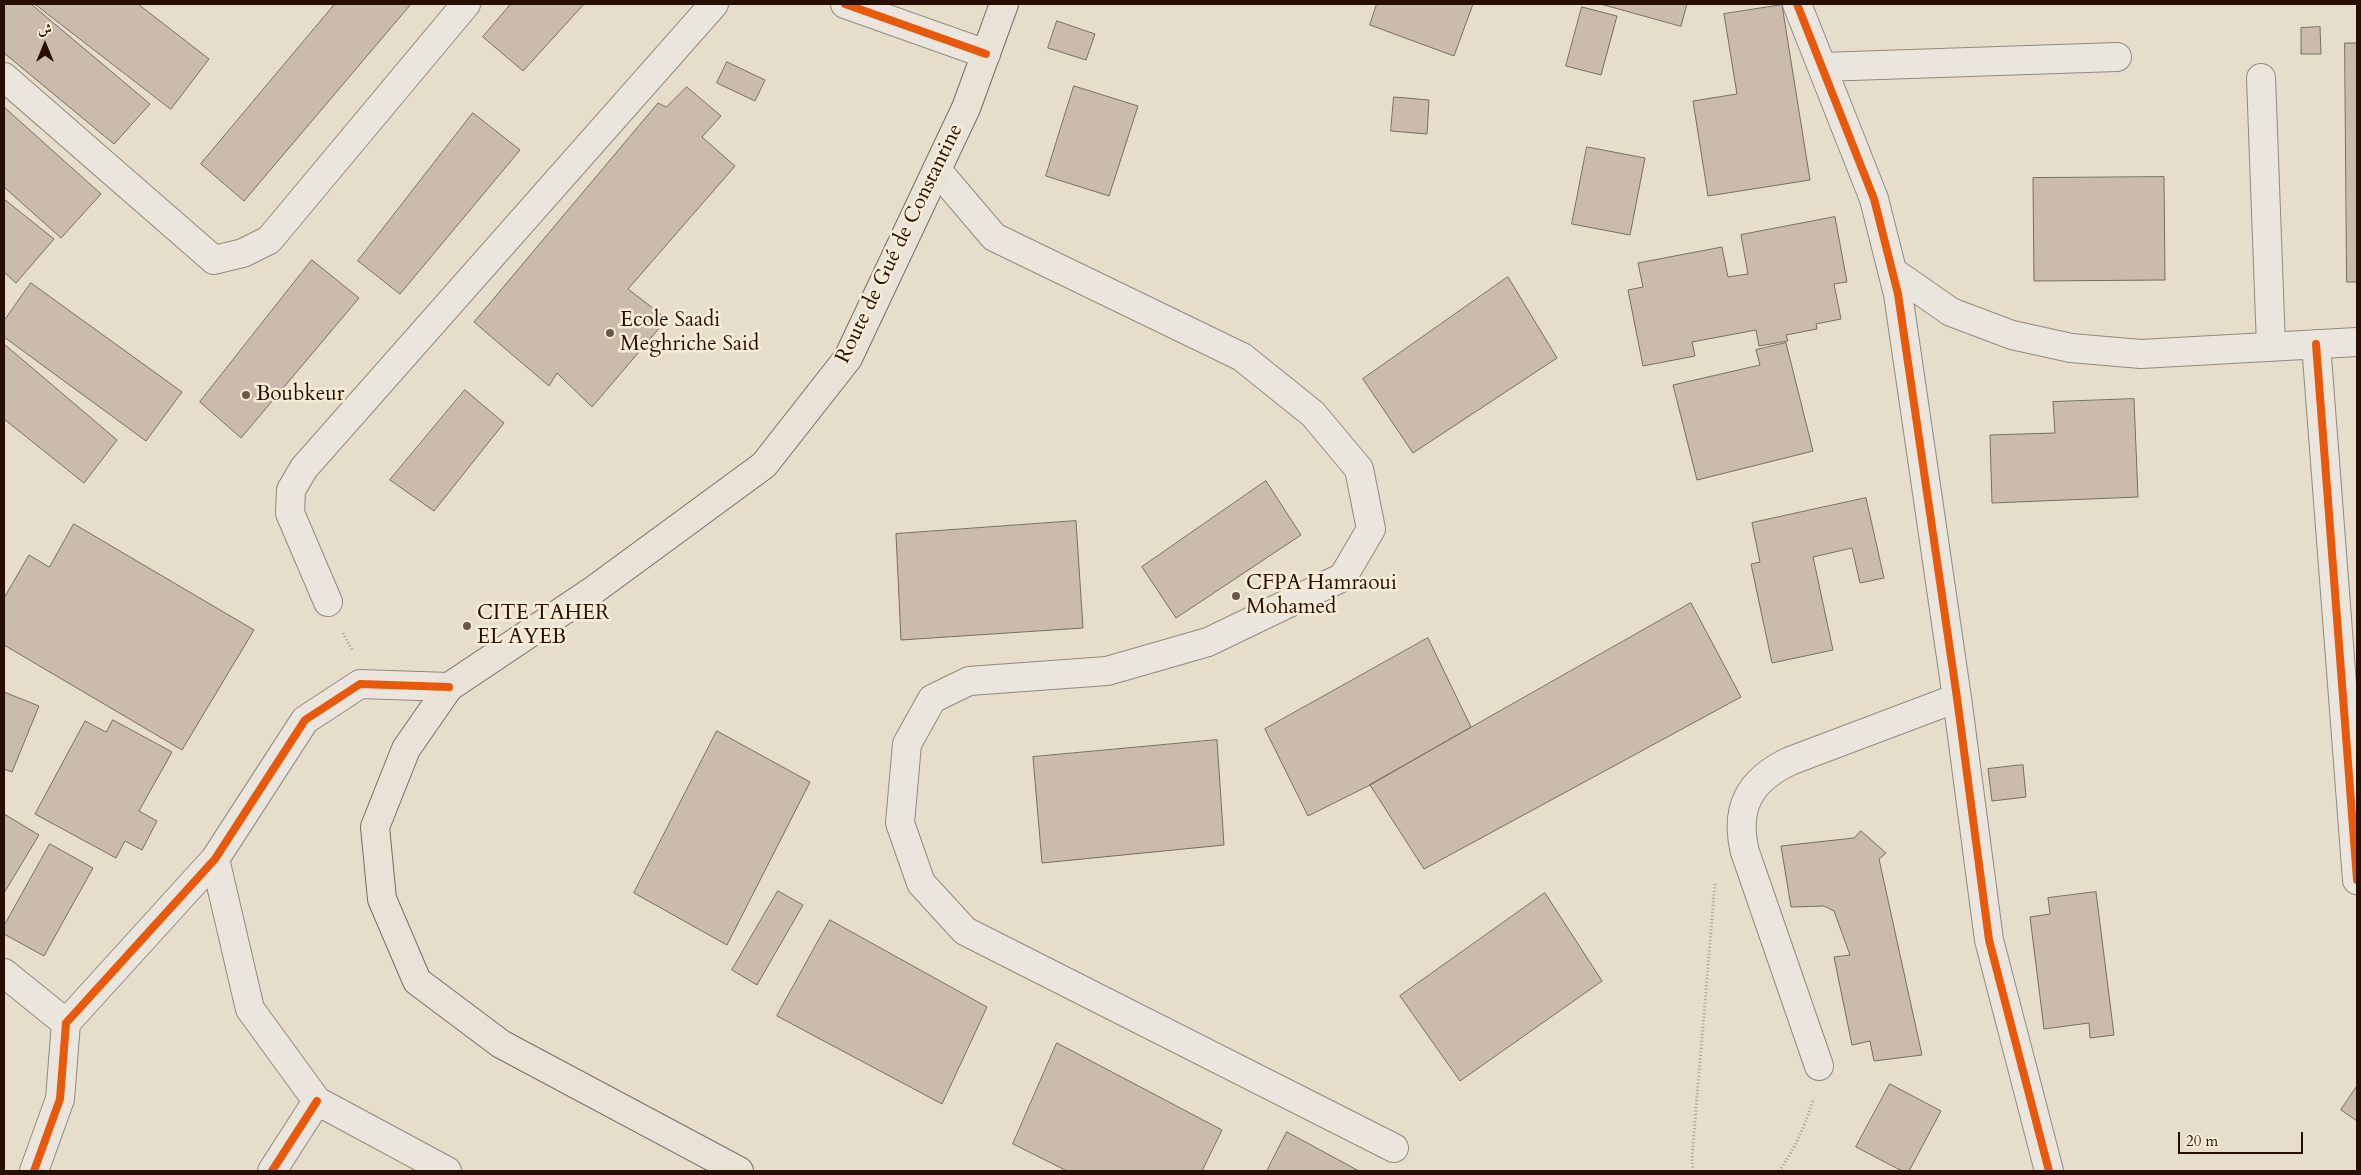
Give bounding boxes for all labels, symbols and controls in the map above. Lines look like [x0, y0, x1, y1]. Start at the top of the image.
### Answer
north arrow [20, 20, 70, 70]
text: ش [38, 20, 52, 39]
street label: Route de Gué de Constantine [831, 120, 969, 368]
place label: Ecole Saadi Meghriche Said [620, 308, 759, 358]
marker: Ecole Saadi Meghriche Said [604, 327, 616, 339]
place label: Boubkeur [256, 382, 344, 408]
marker: Boubkeur [240, 389, 252, 401]
place label: CFPA Hamraoui Mohamed [1246, 571, 1397, 621]
marker: CFPA Hamraoui Mohamed [1230, 590, 1242, 602]
place label: CITE TAHER EL AYEB [477, 601, 610, 651]
marker: CITE TAHER EL AYEB [461, 620, 473, 632]
scale bar [2181, 1122, 2306, 1154]
text: 20 m [2186, 1131, 2218, 1151]

